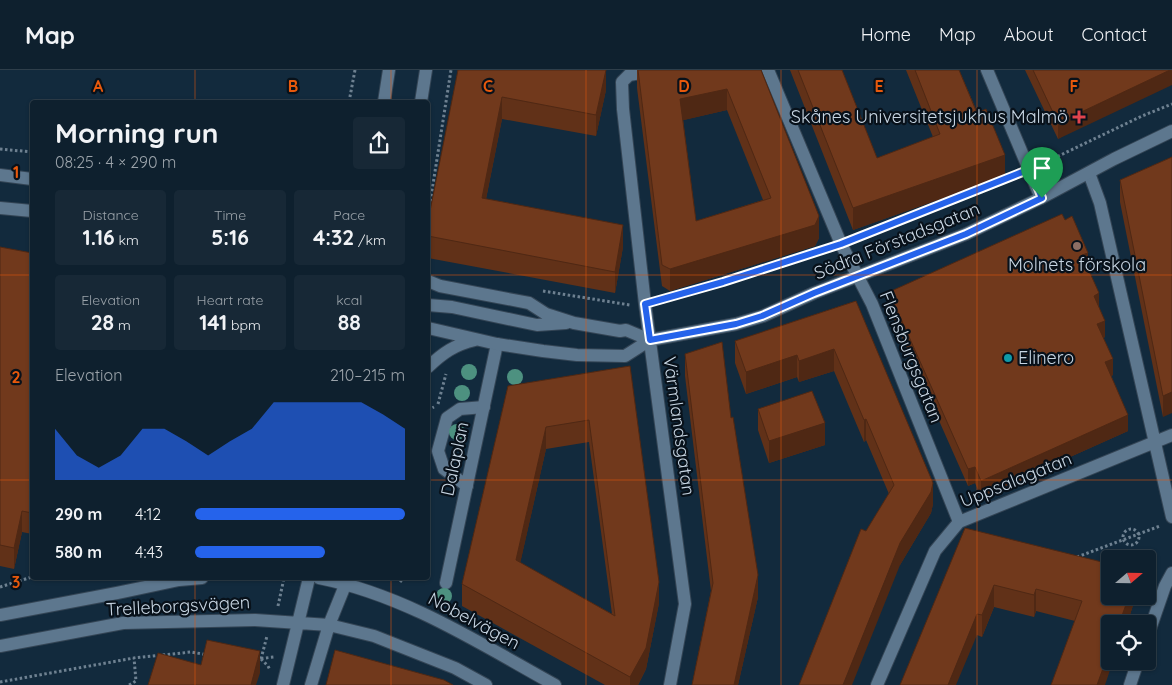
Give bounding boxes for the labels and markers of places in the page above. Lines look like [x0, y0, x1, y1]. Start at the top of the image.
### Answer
place label: Skånes Universitetsjukhus Malmö [791, 105, 1068, 128]
marker: Skånes Universitetsjukhus Malmö [1072, 110, 1086, 124]
pin [1021, 147, 1063, 198]
marker: Molnets förskola [1071, 240, 1083, 252]
place label: Molnets förskola [1008, 253, 1146, 276]
place label: Elinero [1018, 346, 1074, 369]
marker: Elinero [1002, 352, 1014, 364]

